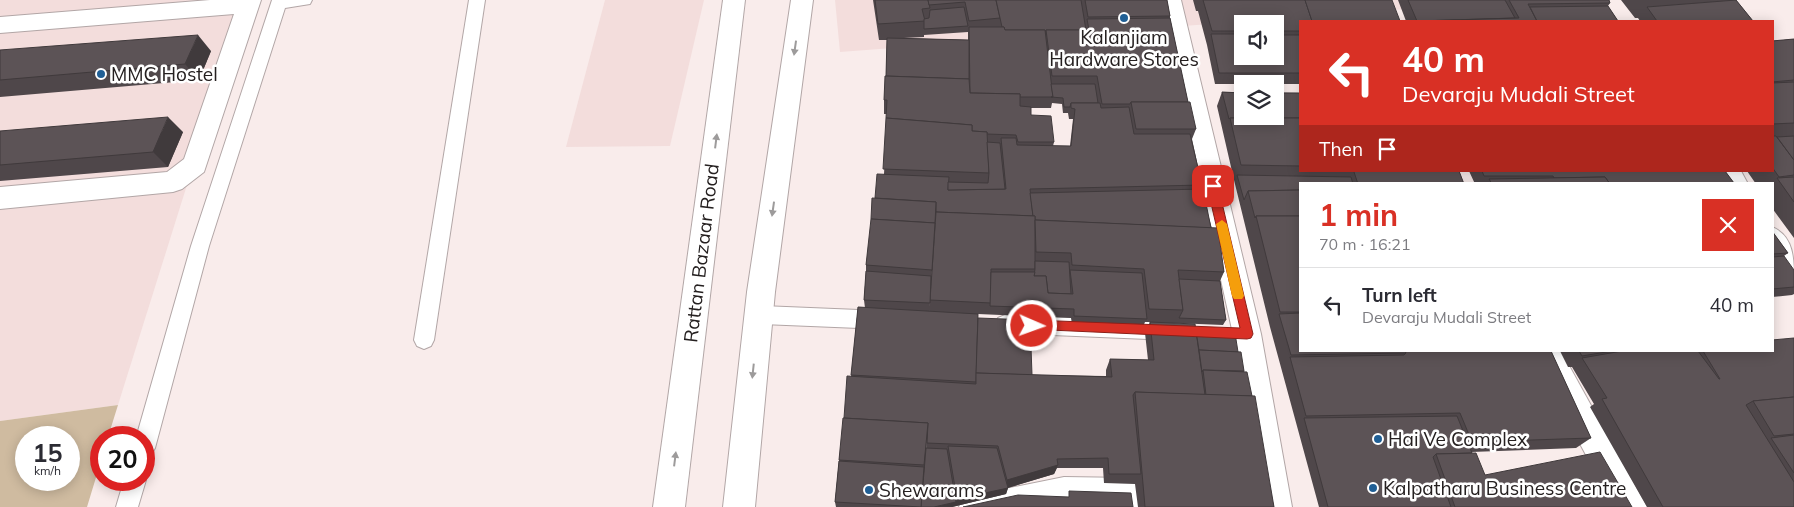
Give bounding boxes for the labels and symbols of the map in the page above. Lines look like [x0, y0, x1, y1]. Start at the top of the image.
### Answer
marker: Kalanjiam Hardware Stores [1118, 12, 1130, 24]
place label: Kalanjiam Hardware Stores [1049, 25, 1199, 71]
one-way arrow [791, 41, 799, 57]
place label: MMC Hostel [111, 62, 218, 86]
marker: MMC Hostel [95, 68, 107, 80]
one-way arrow [712, 133, 720, 149]
street label: Rattan Bazaar Road [678, 162, 724, 344]
pin [1192, 165, 1234, 207]
one-way arrow [768, 202, 776, 218]
position arrow [1005, 299, 1057, 351]
one-way arrow [749, 363, 757, 379]
speed limit sign: 20 [90, 426, 155, 491]
place label: Hai Ve Complex [1388, 427, 1527, 451]
marker: Hai Ve Complex [1372, 433, 1384, 445]
one-way arrow [671, 450, 679, 466]
place label: Kalpatharu Business Centre [1383, 476, 1626, 500]
place label: Shewarams [879, 478, 984, 502]
marker: Kalpatharu Business Centre [1367, 482, 1379, 494]
marker: Shewarams [863, 484, 875, 496]

